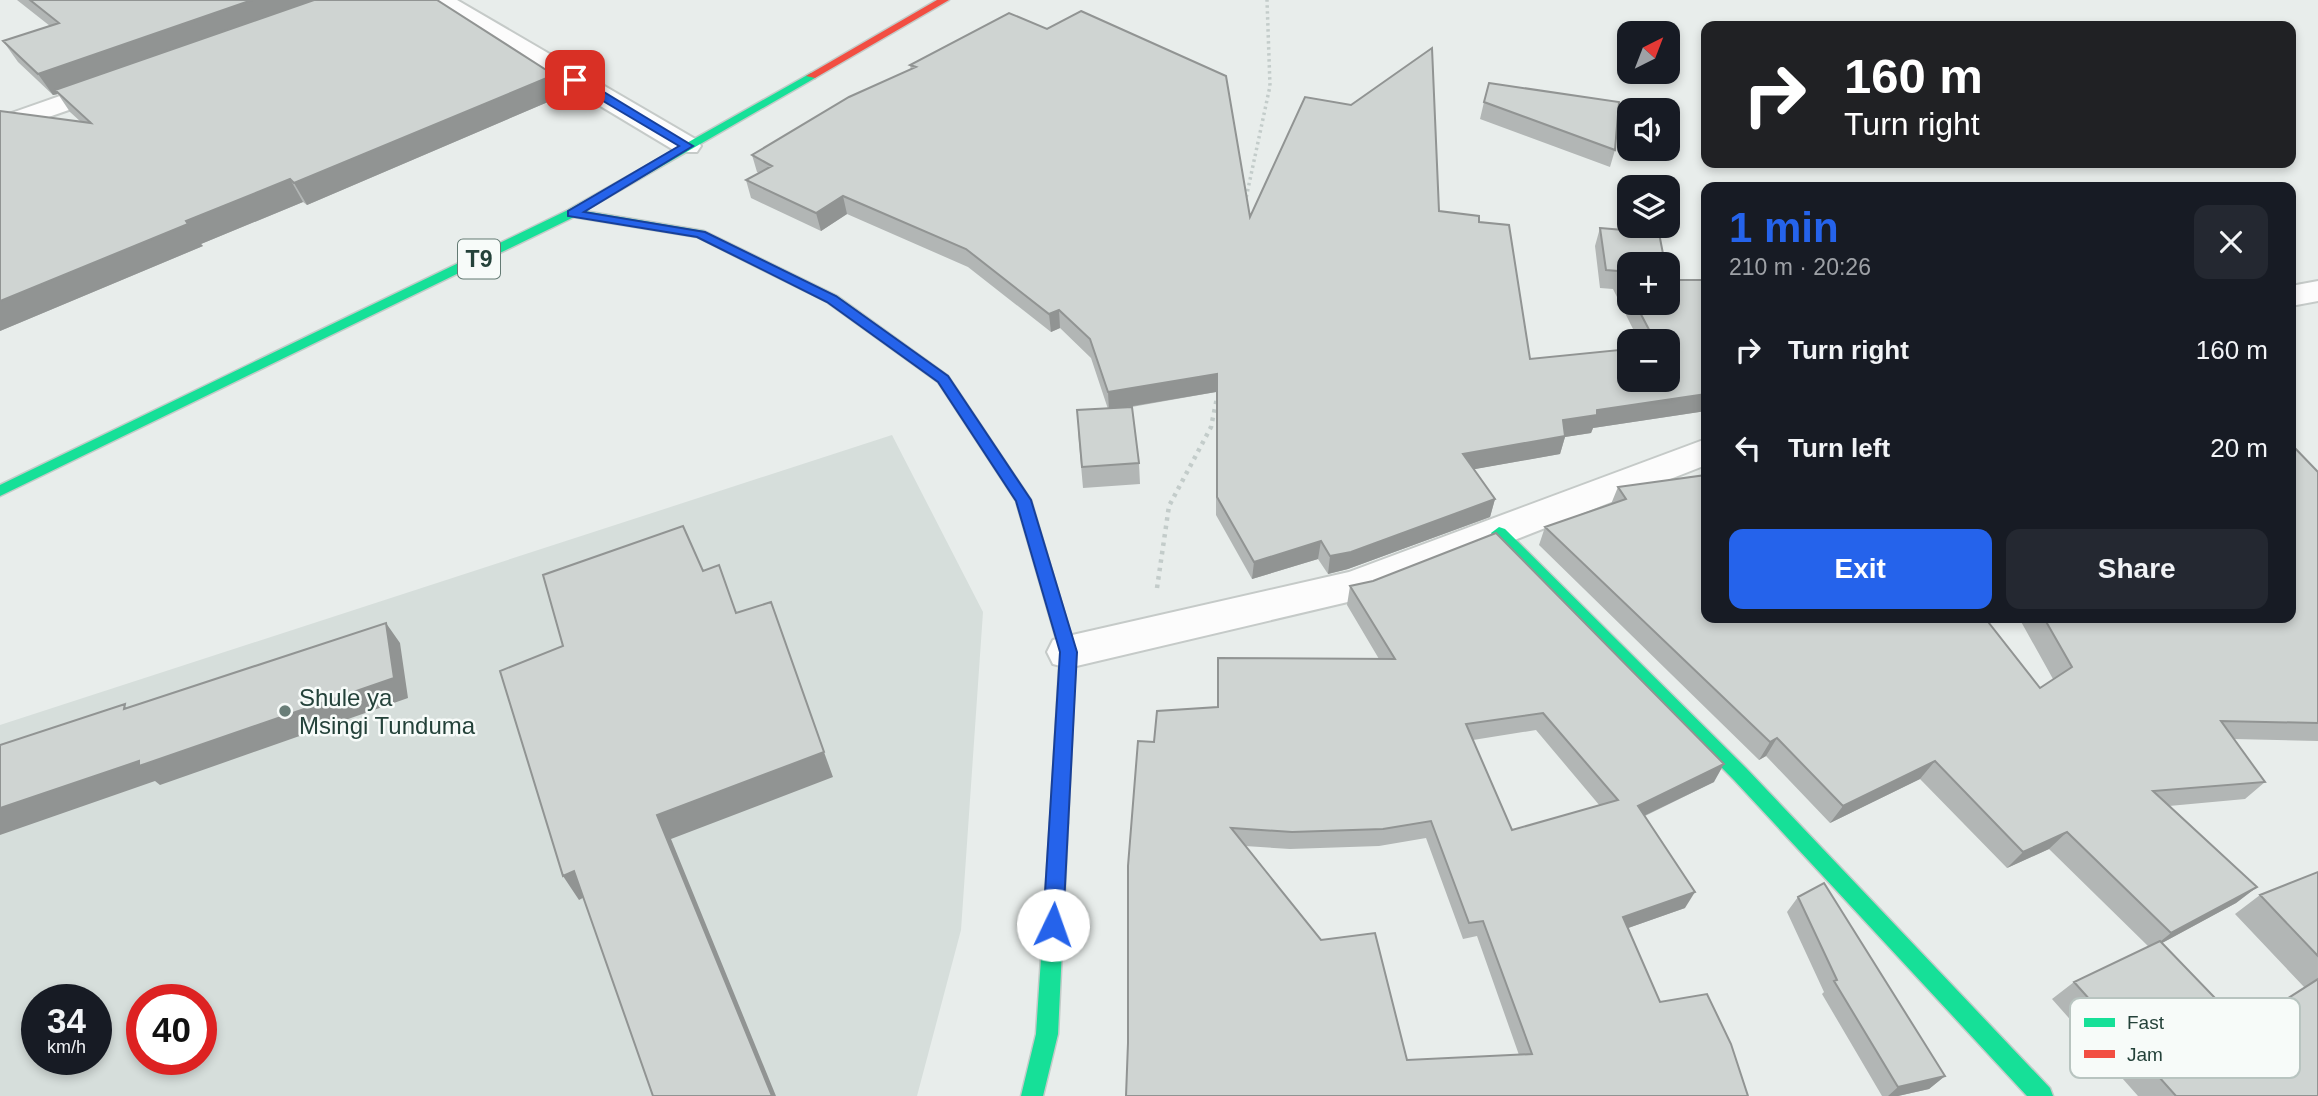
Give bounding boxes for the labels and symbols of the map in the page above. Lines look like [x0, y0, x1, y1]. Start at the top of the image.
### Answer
north arrow [1617, 21, 1680, 84]
pin [545, 50, 605, 110]
road number: T9 [458, 240, 500, 278]
place label: Shule ya Msingi Tunduma [299, 684, 476, 739]
marker: Shule ya Msingi Tunduma [277, 703, 293, 719]
position arrow [1016, 888, 1090, 962]
speed limit sign: 40 [126, 984, 217, 1075]
legend [2070, 998, 2300, 1078]
text: Fast [2127, 1012, 2165, 1033]
text: Jam [2127, 1044, 2163, 1065]

